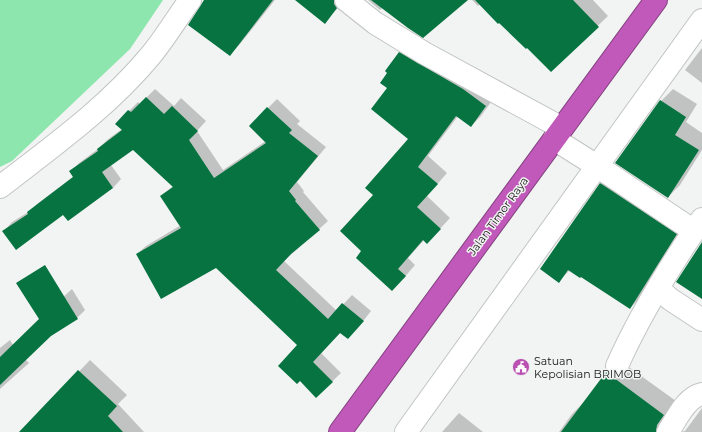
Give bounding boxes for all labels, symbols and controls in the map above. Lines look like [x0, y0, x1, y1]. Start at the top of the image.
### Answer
street label: Jalan Timor Raya [464, 174, 531, 259]
place label: Satuan Kepolisian BRIMOB [534, 354, 641, 381]
public building icon: Satuan Kepolisian BRIMOB [511, 357, 531, 377]

